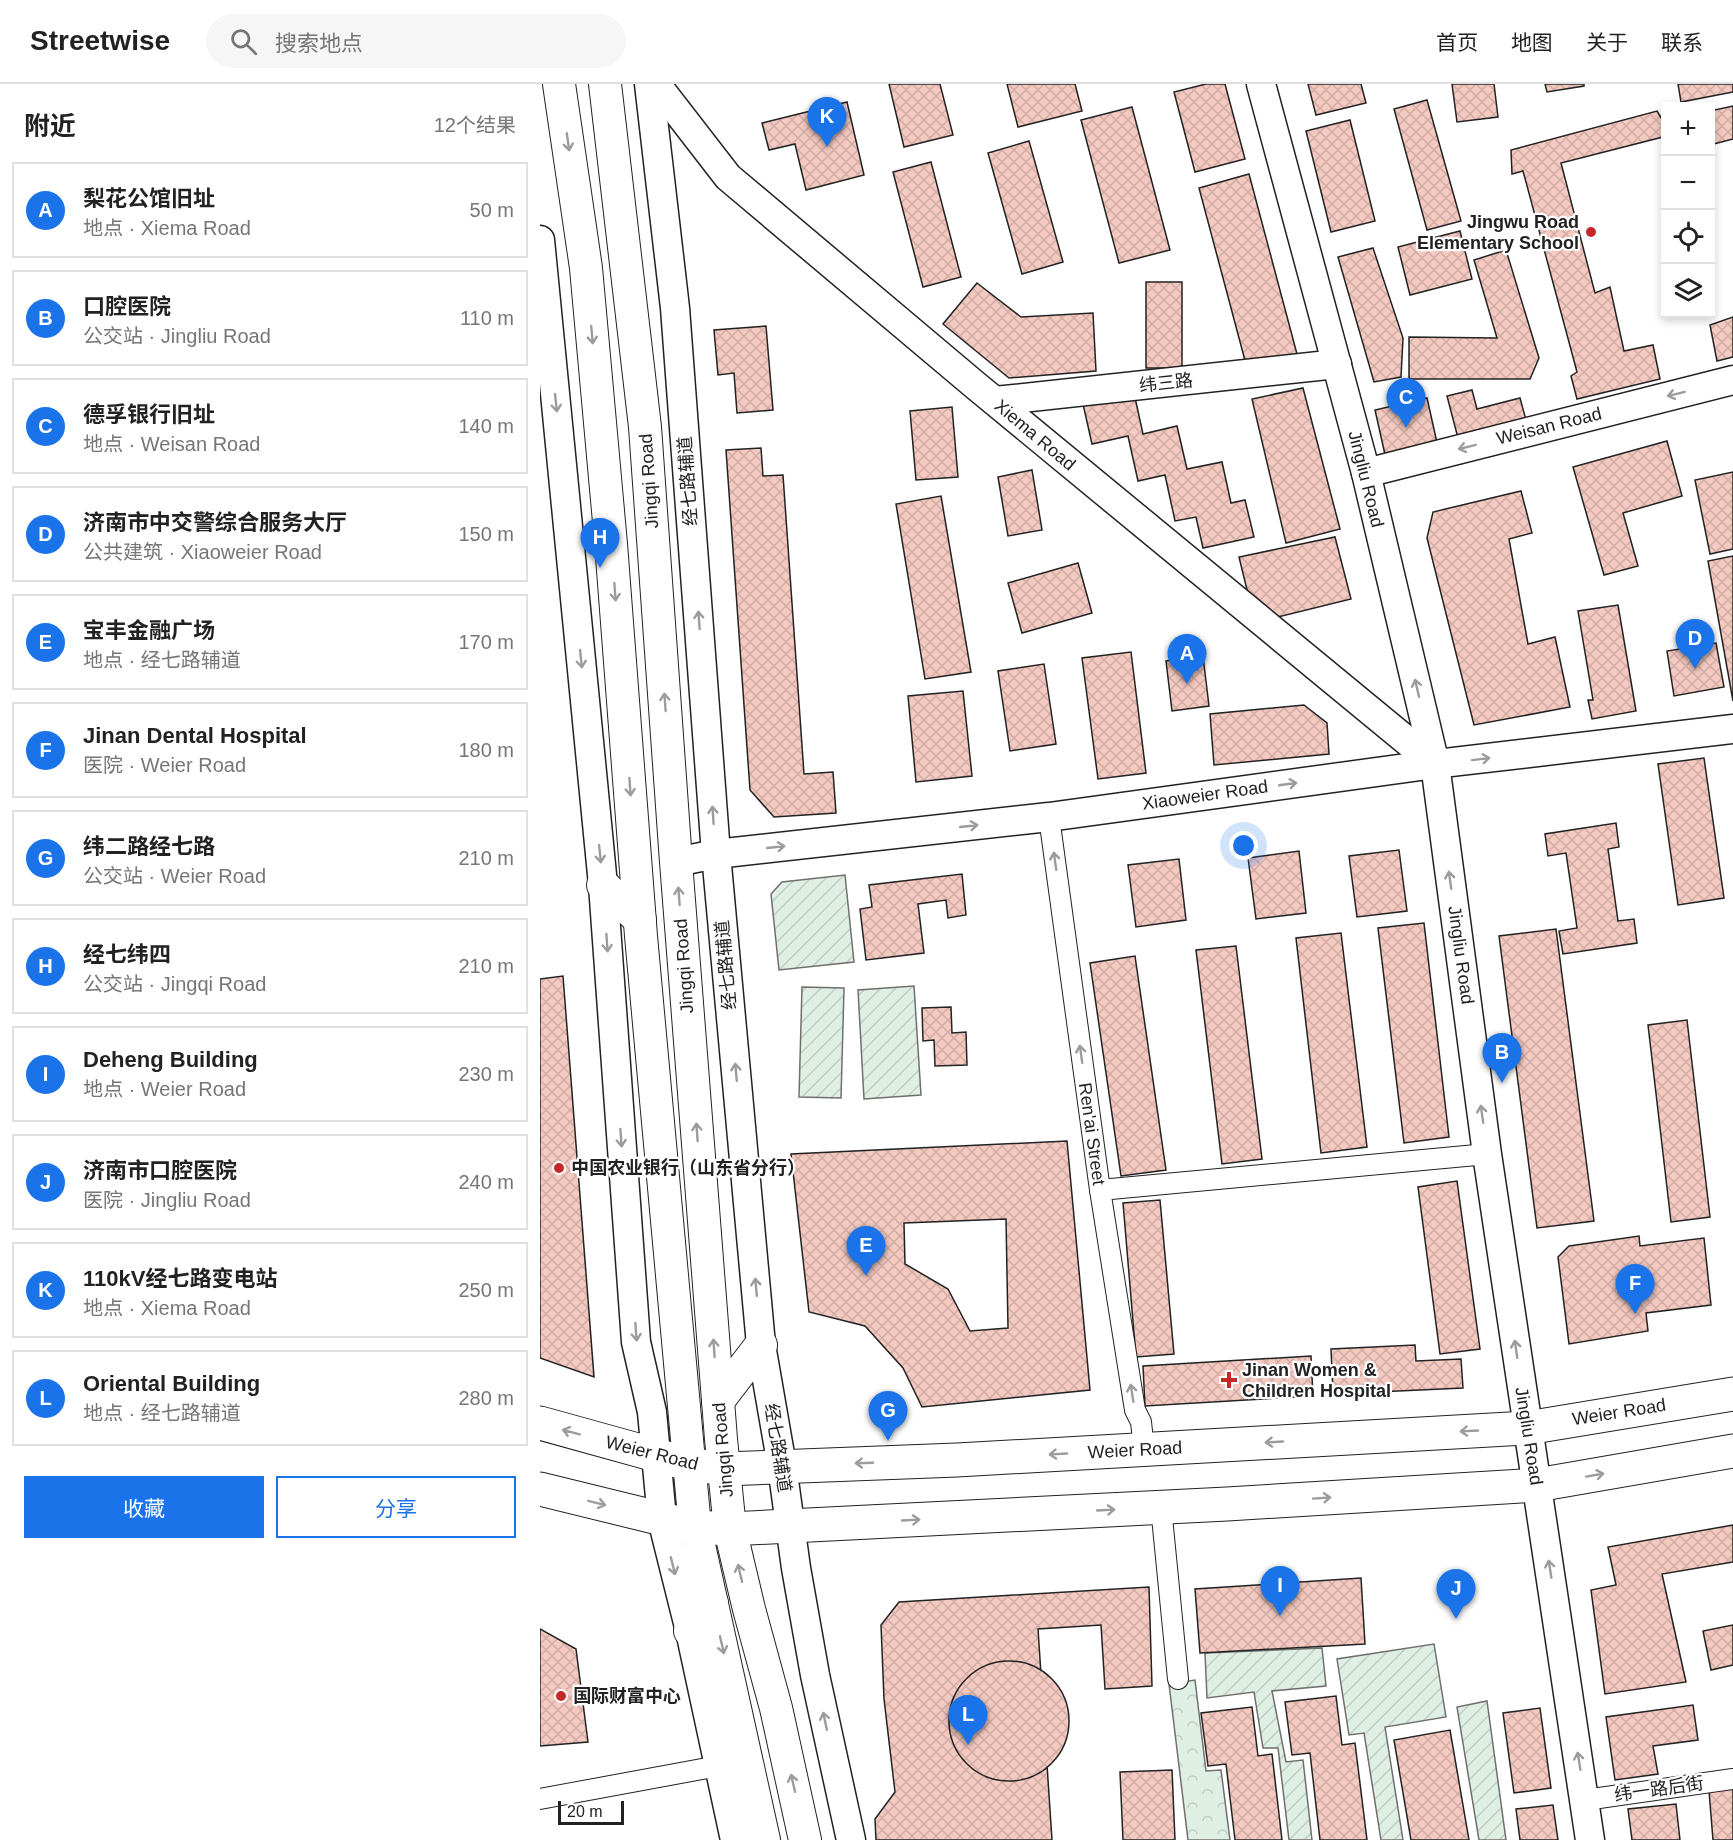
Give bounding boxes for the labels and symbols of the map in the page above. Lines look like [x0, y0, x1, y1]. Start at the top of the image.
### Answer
pin: K [808, 98, 846, 147]
one-way arrow [562, 132, 573, 151]
place label: Jingwu Road Elementary School [1417, 212, 1579, 253]
marker: Jingwu Road Elementary School [1584, 225, 1598, 239]
one-way arrow [587, 325, 598, 345]
street label: 纬三路 [1138, 370, 1194, 396]
pin: C [1386, 378, 1426, 428]
one-way arrow [1667, 389, 1686, 401]
one-way arrow [551, 392, 562, 412]
street label: Xiema Road [991, 396, 1079, 474]
street label: Weisan Road [1494, 403, 1604, 449]
street label: Jingliu Road [1344, 429, 1388, 529]
street label: Jingqi Road [636, 433, 662, 529]
street label: 经七路辅道 [675, 435, 701, 527]
one-way arrow [1458, 442, 1477, 454]
pin: H [580, 518, 620, 568]
one-way arrow [610, 582, 621, 602]
one-way arrow [693, 611, 704, 631]
pin: D [1676, 620, 1714, 669]
pin: A [1168, 634, 1206, 684]
one-way arrow [576, 649, 587, 669]
one-way arrow [1410, 678, 1422, 697]
one-way arrow [659, 692, 670, 712]
one-way arrow [1471, 753, 1490, 764]
one-way arrow [624, 776, 635, 796]
street label: Xiaoweier Road [1141, 776, 1269, 814]
one-way arrow [1277, 778, 1297, 789]
one-way arrow [707, 805, 718, 825]
one-way arrow [959, 820, 979, 831]
your location [1229, 831, 1258, 860]
one-way arrow [765, 842, 785, 853]
one-way arrow [595, 843, 606, 863]
one-way arrow [1049, 852, 1060, 872]
one-way arrow [1445, 870, 1456, 890]
one-way arrow [673, 887, 684, 907]
street label: Jingliu Road [1444, 905, 1478, 1005]
street label: Jingqi Road [671, 918, 697, 1014]
street label: 经七路辅道 [712, 919, 740, 1011]
one-way arrow [602, 933, 613, 953]
pin: B [1482, 1034, 1522, 1083]
one-way arrow [1076, 1045, 1087, 1065]
one-way arrow [730, 1062, 741, 1082]
street label: Ren'ai Street [1075, 1081, 1109, 1187]
one-way arrow [1476, 1105, 1487, 1125]
one-way arrow [692, 1123, 703, 1143]
one-way arrow [616, 1127, 627, 1147]
place label: 中国农业银行（山东省分行） [571, 1157, 805, 1178]
marker: 中国农业银行（山东省分行） [552, 1161, 566, 1175]
pin: E [846, 1226, 886, 1276]
pin: F [1616, 1264, 1654, 1314]
one-way arrow [750, 1277, 761, 1297]
one-way arrow [631, 1322, 642, 1342]
one-way arrow [708, 1338, 719, 1358]
one-way arrow [1510, 1340, 1521, 1359]
place label: Jinan Women & Children Hospital [1242, 1360, 1391, 1401]
marker: Jinan Women & Children Hospital [1220, 1371, 1238, 1389]
one-way arrow [1126, 1383, 1137, 1403]
street label: Jingliu Road [1511, 1386, 1547, 1486]
pin: G [868, 1392, 908, 1441]
street label: Weier Road [1571, 1395, 1667, 1429]
street label: Jingqi Road [709, 1402, 737, 1498]
street label: 经七路辅道 [761, 1402, 795, 1494]
one-way arrow [562, 1426, 581, 1437]
one-way arrow [1459, 1426, 1479, 1437]
street label: Weier Road [604, 1432, 700, 1474]
one-way arrow [1265, 1437, 1284, 1448]
street label: Weier Road [1087, 1438, 1183, 1462]
one-way arrow [1049, 1449, 1069, 1460]
one-way arrow [854, 1457, 874, 1469]
one-way arrow [1585, 1469, 1604, 1480]
one-way arrow [1311, 1493, 1331, 1504]
one-way arrow [587, 1497, 606, 1509]
one-way arrow [1096, 1505, 1116, 1516]
one-way arrow [901, 1514, 921, 1525]
one-way arrow [667, 1556, 679, 1575]
one-way arrow [1544, 1559, 1555, 1579]
one-way arrow [734, 1564, 746, 1583]
pin: I [1260, 1566, 1300, 1616]
pin: J [1436, 1570, 1476, 1619]
one-way arrow [716, 1636, 728, 1655]
place label: 国际财富中心 [573, 1686, 681, 1706]
marker: 国际财富中心 [554, 1689, 568, 1703]
pin: L [948, 1696, 988, 1745]
one-way arrow [819, 1712, 831, 1731]
one-way arrow [1573, 1752, 1584, 1772]
street label: 纬一路后街 [1613, 1773, 1705, 1805]
one-way arrow [786, 1774, 798, 1793]
scale bar [558, 1798, 624, 1826]

